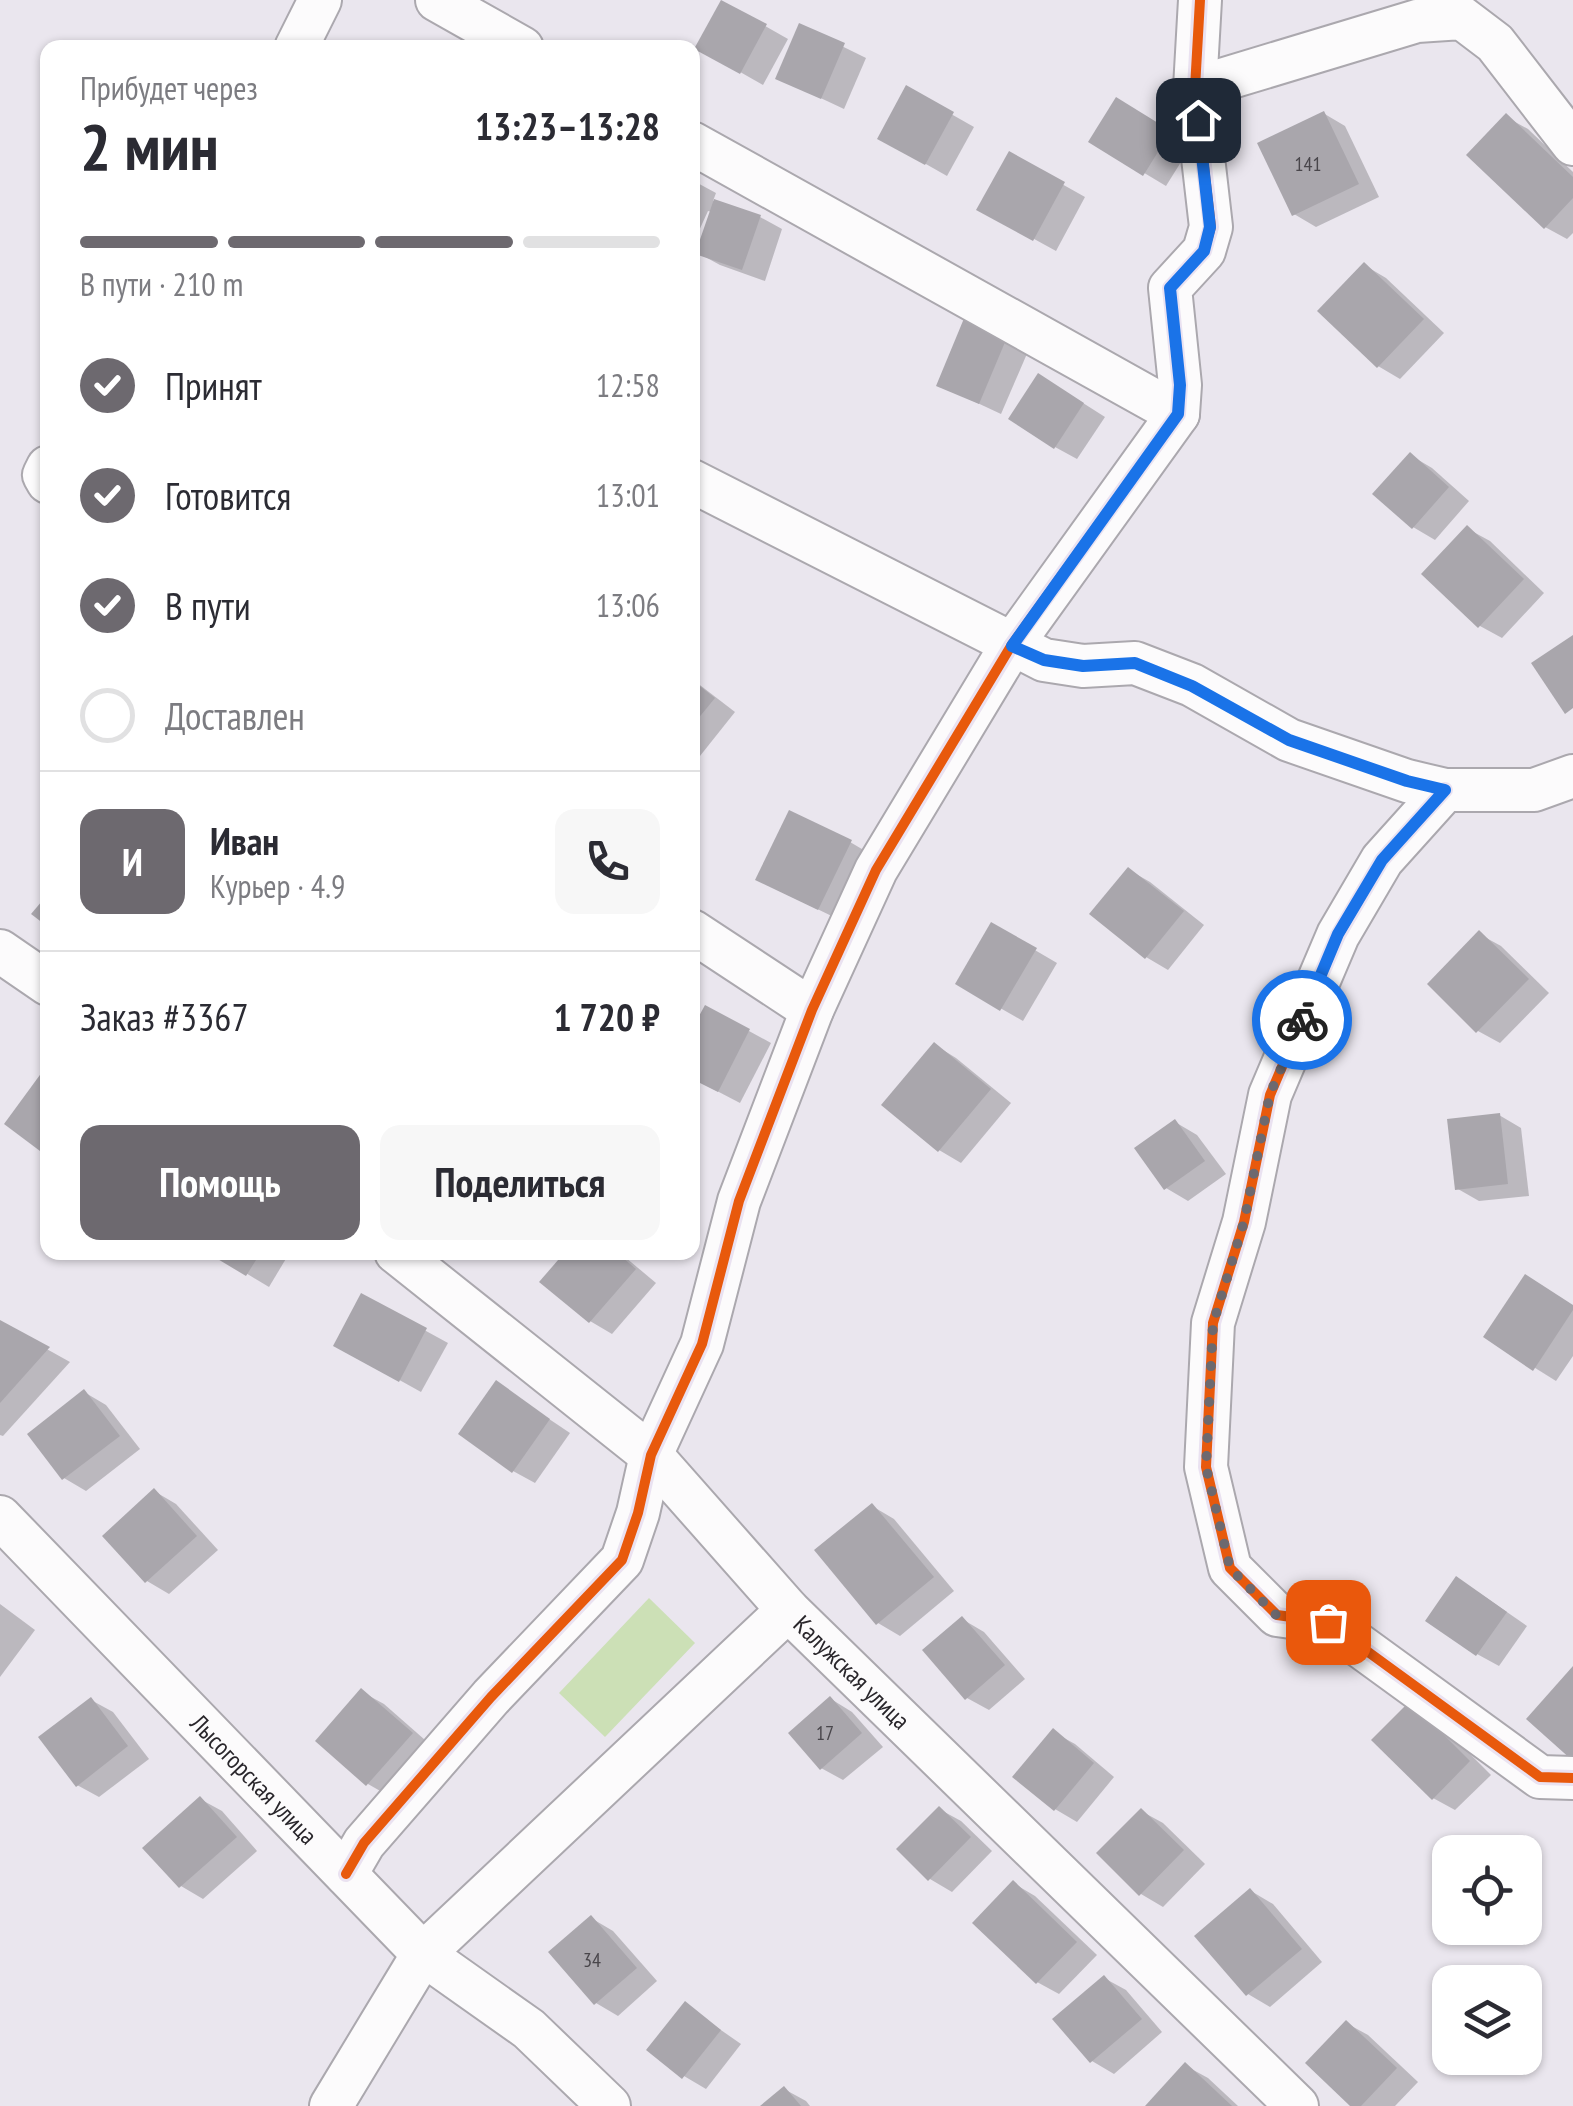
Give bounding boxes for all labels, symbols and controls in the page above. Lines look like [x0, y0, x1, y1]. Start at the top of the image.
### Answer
text: Прибудет через [80, 67, 258, 109]
pin [1156, 78, 1241, 163]
icon: home [1171, 93, 1226, 148]
text: 13:23–13:28 [475, 101, 660, 150]
text: 2 мин [80, 104, 219, 188]
house number: 141 [1295, 151, 1322, 177]
text: В пути · 210 m [80, 263, 243, 305]
icon: check [80, 358, 135, 413]
text: Принят [165, 361, 262, 410]
text: 12:58 [596, 364, 660, 406]
icon: check [80, 468, 135, 523]
text: Готовится [165, 471, 291, 520]
text: 13:01 [596, 474, 660, 516]
icon: check [80, 578, 135, 633]
text: В пути [165, 581, 251, 630]
text: 13:06 [596, 584, 660, 626]
text: Доставлен [165, 691, 305, 740]
button: phone [555, 809, 660, 914]
text: Иван [210, 816, 279, 865]
text: И [122, 837, 143, 886]
text: Курьер · 4.9 [210, 865, 345, 907]
courier [1252, 970, 1352, 1070]
text: Заказ #3367 [80, 992, 249, 1041]
text: 1 720 ₽ [554, 992, 660, 1041]
icon: bike [1275, 993, 1330, 1048]
button: Помощь [80, 1125, 360, 1240]
button: Поделиться [380, 1125, 660, 1240]
pin [1286, 1580, 1371, 1665]
icon: bag [1301, 1595, 1356, 1650]
street label: Калужская улица [787, 1608, 917, 1736]
street label: Лысогорская улица [183, 1707, 324, 1851]
house number: 17 [816, 1720, 834, 1746]
map controls [1432, 1835, 1542, 2075]
button: locate [1432, 1835, 1542, 1945]
house number: 34 [583, 1947, 601, 1973]
button: layers [1432, 1965, 1542, 2075]

